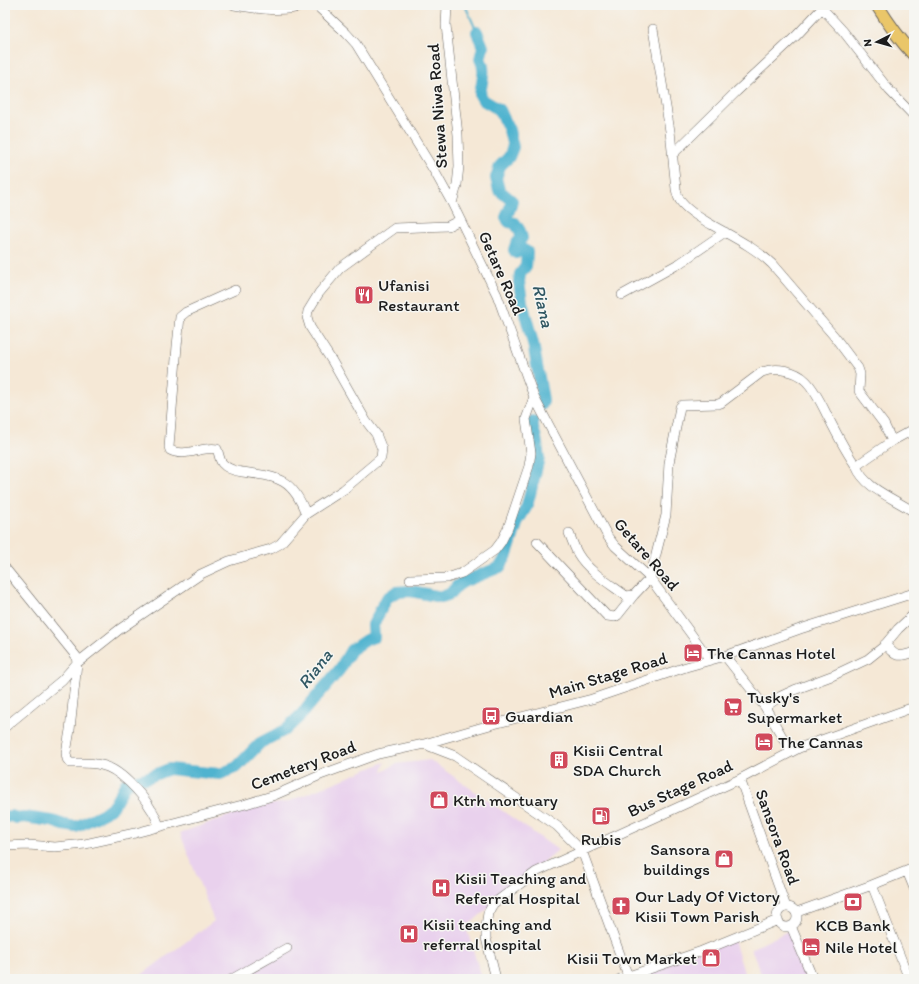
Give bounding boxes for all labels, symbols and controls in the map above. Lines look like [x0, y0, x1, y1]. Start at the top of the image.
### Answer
north arrow [857, 22, 897, 62]
text: N [861, 39, 874, 47]
street label: Stewa Niwa Road [423, 42, 451, 169]
street label: Getare Road [475, 228, 530, 319]
place label: Ufanisi Restaurant [378, 275, 460, 315]
water label: Riana [527, 282, 559, 330]
restaurant icon: Ufanisi Restaurant [353, 284, 375, 306]
street label: Getare Road [610, 514, 684, 595]
hotel icon: The Cannas Hotel [682, 642, 704, 664]
place label: The Cannas Hotel [707, 643, 836, 663]
water label: Riana [293, 644, 338, 693]
street label: Main Stage Road [546, 647, 670, 703]
place label: Tusky's Supermarket [747, 687, 843, 727]
supermarket icon: Tusky's Supermarket [722, 696, 744, 718]
bus stop icon: Guardian [480, 705, 502, 727]
place label: Guardian [505, 706, 574, 726]
hotel icon: The Cannas [753, 731, 775, 753]
place label: The Cannas [778, 732, 863, 752]
street label: Cemetery Road [248, 736, 358, 794]
place label: Kisii Central SDA Church [573, 740, 663, 780]
building icon: Kisii Central SDA Church [548, 749, 570, 771]
street label: Bus Stage Road [624, 755, 736, 821]
street label: Sansora Road [751, 786, 805, 888]
shop icon: Ktrh mortuary [428, 789, 450, 811]
place label: Ktrh mortuary [453, 790, 558, 810]
fuel station icon: Rubis [590, 805, 612, 827]
place label: Rubis [581, 829, 621, 849]
place label: Sansora buildings [643, 839, 710, 879]
shop icon: Sansora buildings [713, 848, 735, 870]
place label: Kisii Teaching and Referral Hospital [455, 868, 587, 908]
hospital icon: Kisii Teaching and Referral Hospital [430, 877, 452, 899]
place label: Our Lady Of Victory Kisii Town Parish [635, 886, 780, 926]
bank icon: KCB Bank [842, 891, 864, 913]
church icon: Our Lady Of Victory Kisii Town Parish [610, 895, 632, 917]
place label: Kisii teaching and referral hospital [423, 914, 552, 954]
place label: KCB Bank [816, 915, 891, 935]
hospital icon: Kisii teaching and referral hospital [398, 923, 420, 945]
hotel icon: Nile Hotel [800, 936, 822, 958]
place label: Nile Hotel [825, 937, 897, 957]
shop icon: Kisii Town Market [700, 947, 722, 969]
place label: Kisii Town Market [567, 948, 697, 968]

